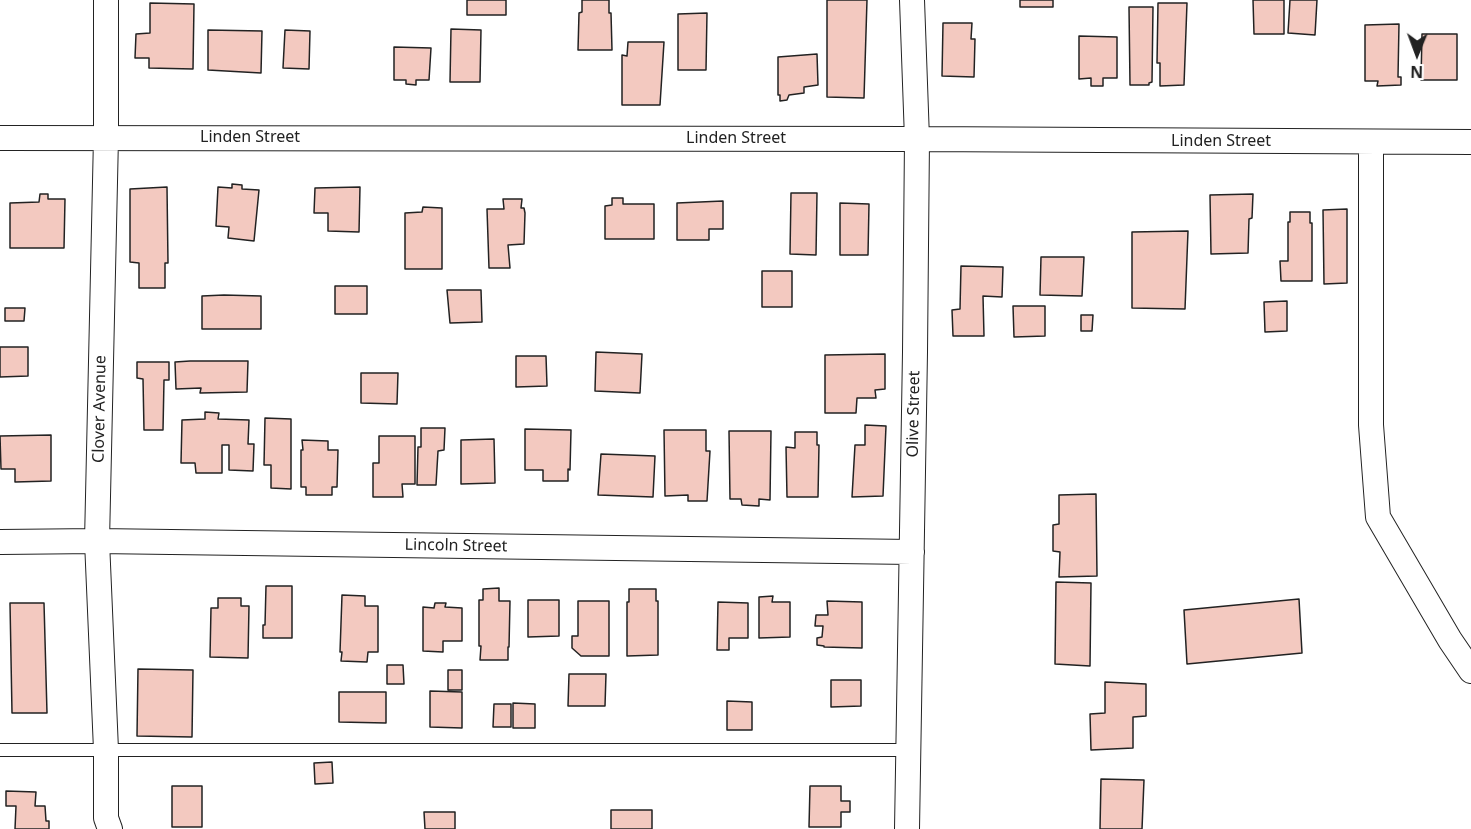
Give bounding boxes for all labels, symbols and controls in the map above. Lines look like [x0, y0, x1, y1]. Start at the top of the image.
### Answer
north arrow [1387, 24, 1447, 84]
text: N [1410, 61, 1423, 83]
street label: Linden Street [200, 127, 300, 147]
street label: Linden Street [686, 128, 786, 148]
street label: Linden Street [1171, 131, 1271, 151]
street label: Clover Avenue [89, 355, 111, 463]
street label: Olive Street [904, 370, 924, 458]
street label: Lincoln Street [405, 536, 507, 556]

